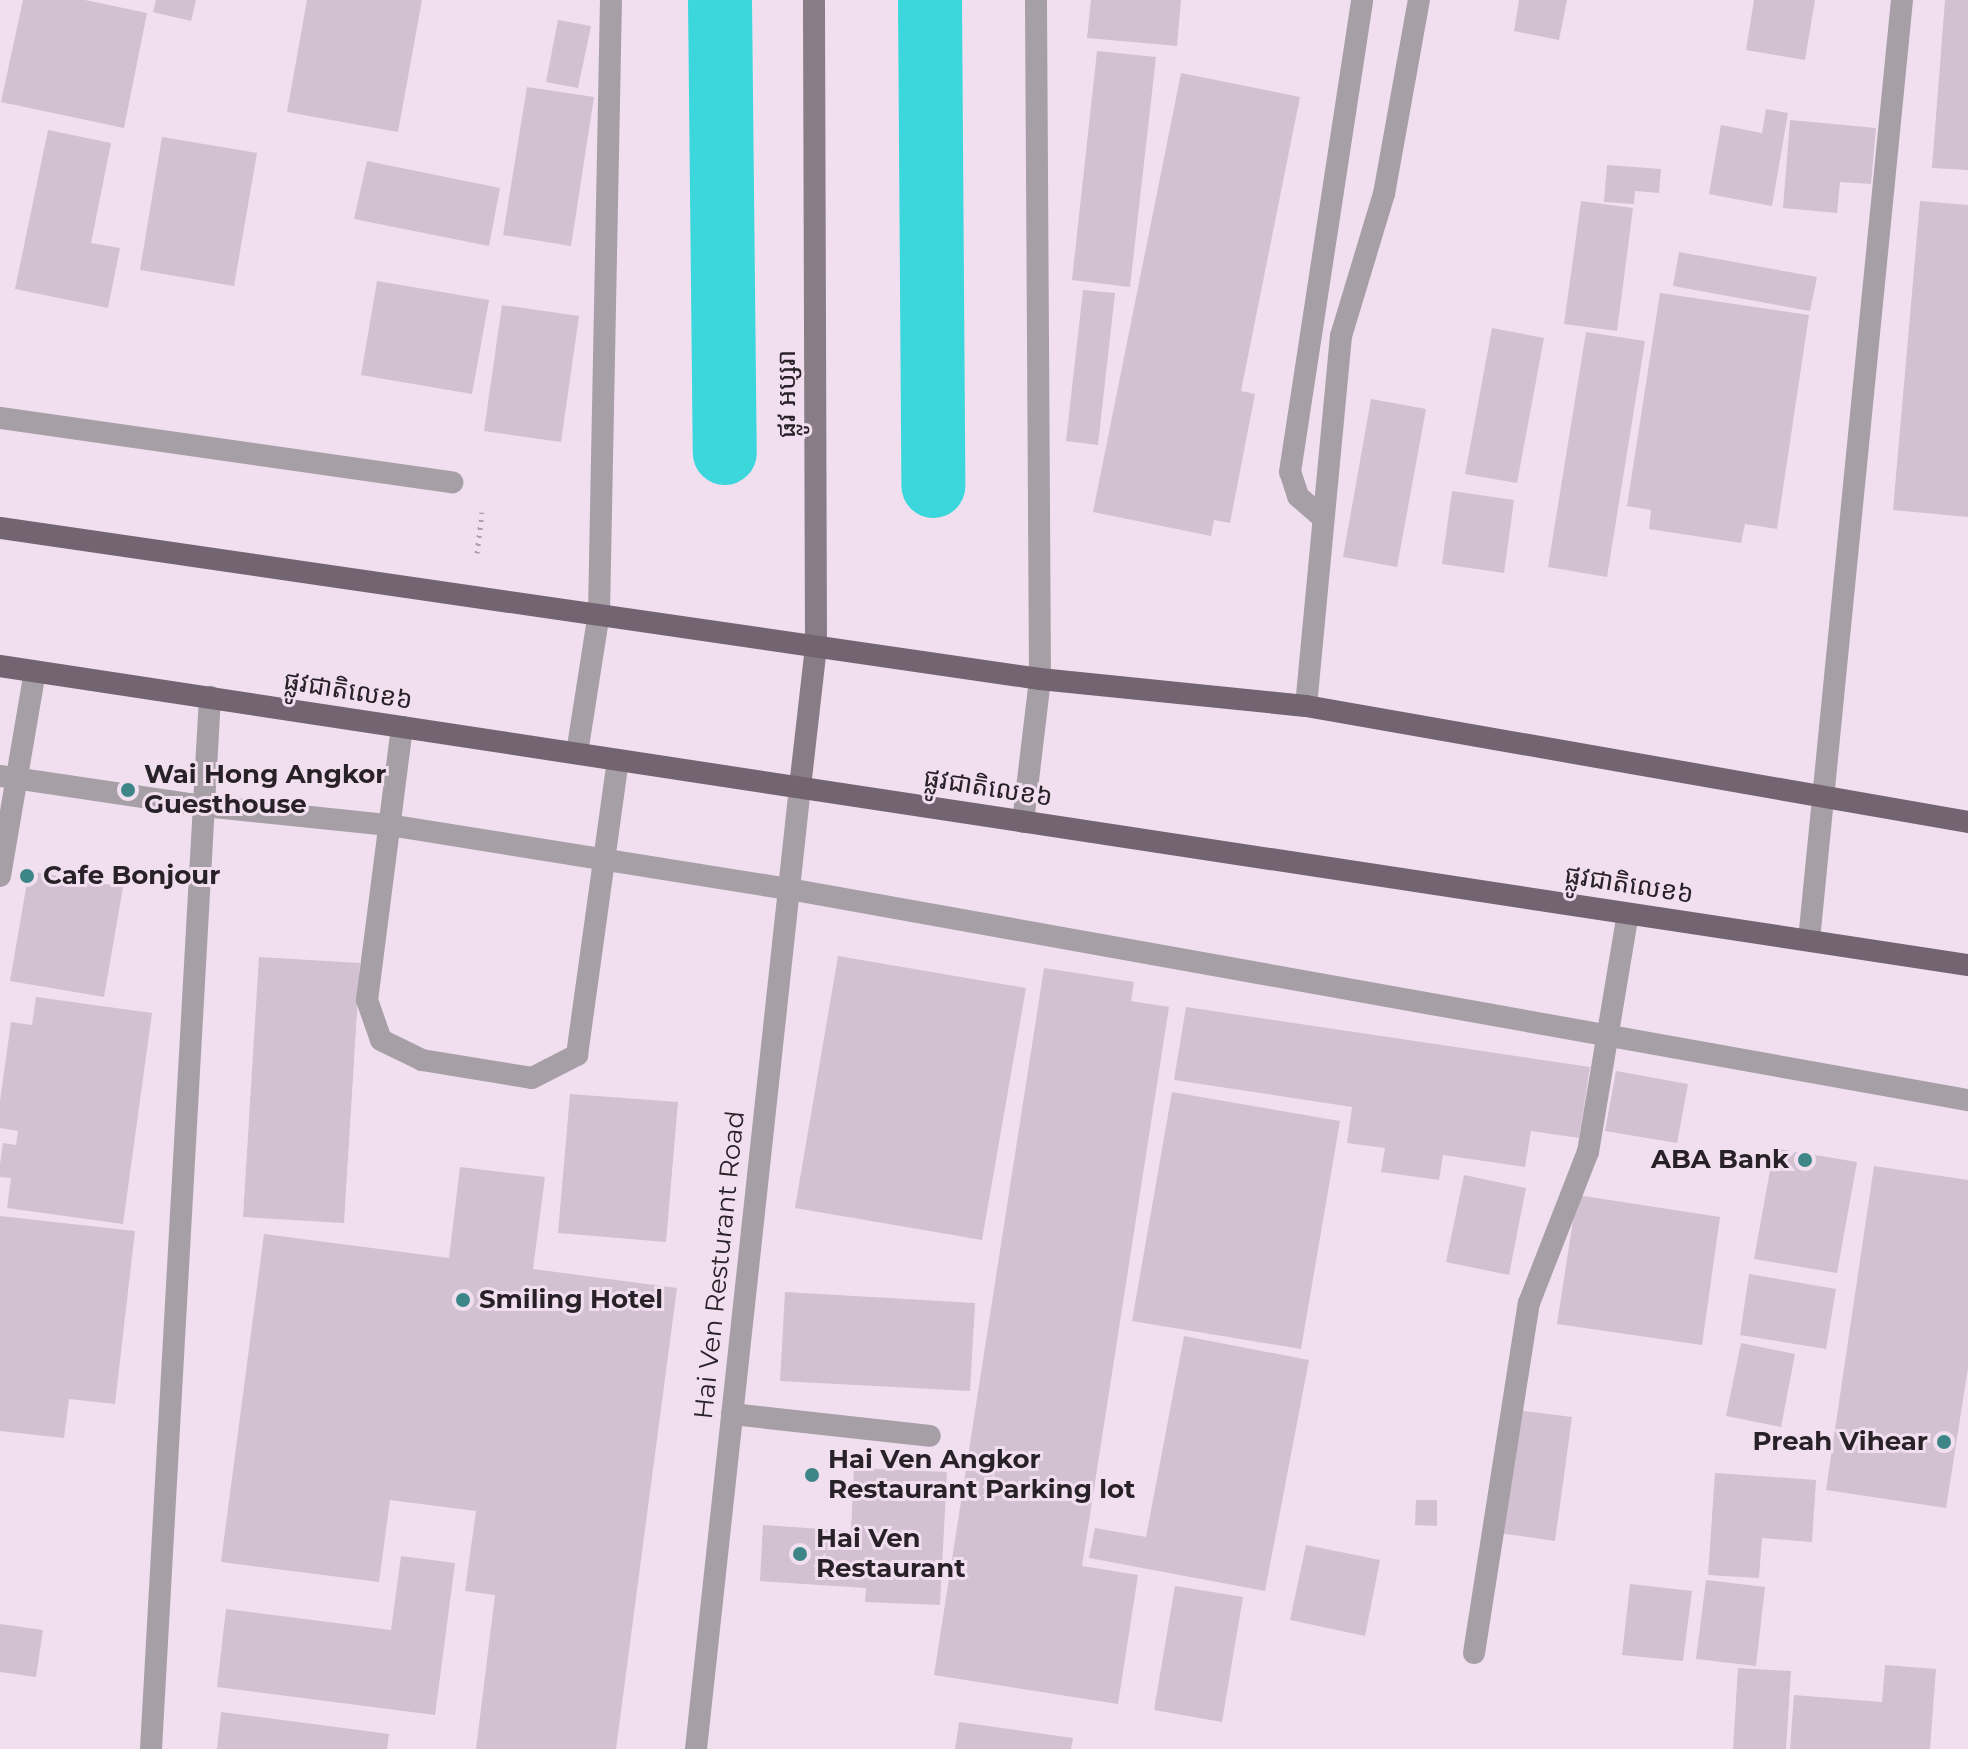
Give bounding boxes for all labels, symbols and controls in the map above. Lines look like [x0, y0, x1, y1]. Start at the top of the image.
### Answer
street label: ផ្លូវ អប្សរា [771, 350, 803, 438]
street label: ផ្លូវជាតិលេខ៦ [281, 665, 415, 717]
place label: Wai Hong Angkor Guesthouse [144, 759, 387, 820]
street label: ផ្លូវជាតិលេខ៦ [921, 762, 1055, 814]
marker: Wai Hong Angkor Guesthouse [119, 781, 137, 799]
street label: ផ្លូវជាតិលេខ៦ [1562, 859, 1696, 911]
place label: Cafe Bonjour [43, 860, 220, 892]
marker: Cafe Bonjour [18, 867, 36, 885]
street label: Hai Ven Resturant Road [688, 1109, 752, 1421]
place label: ABA Bank [1651, 1144, 1789, 1176]
marker: ABA Bank [1796, 1151, 1814, 1169]
place label: Smiling Hotel [479, 1284, 663, 1316]
marker: Smiling Hotel [454, 1291, 472, 1309]
place label: Preah Vihear [1752, 1426, 1928, 1458]
marker: Preah Vihear [1935, 1433, 1953, 1451]
place label: Hai Ven Angkor Restaurant Parking lot [828, 1444, 1135, 1506]
marker: Hai Ven Angkor Restaurant Parking lot [803, 1466, 821, 1484]
place label: Hai Ven Restaurant [816, 1523, 966, 1584]
marker: Hai Ven Restaurant [791, 1545, 809, 1563]

